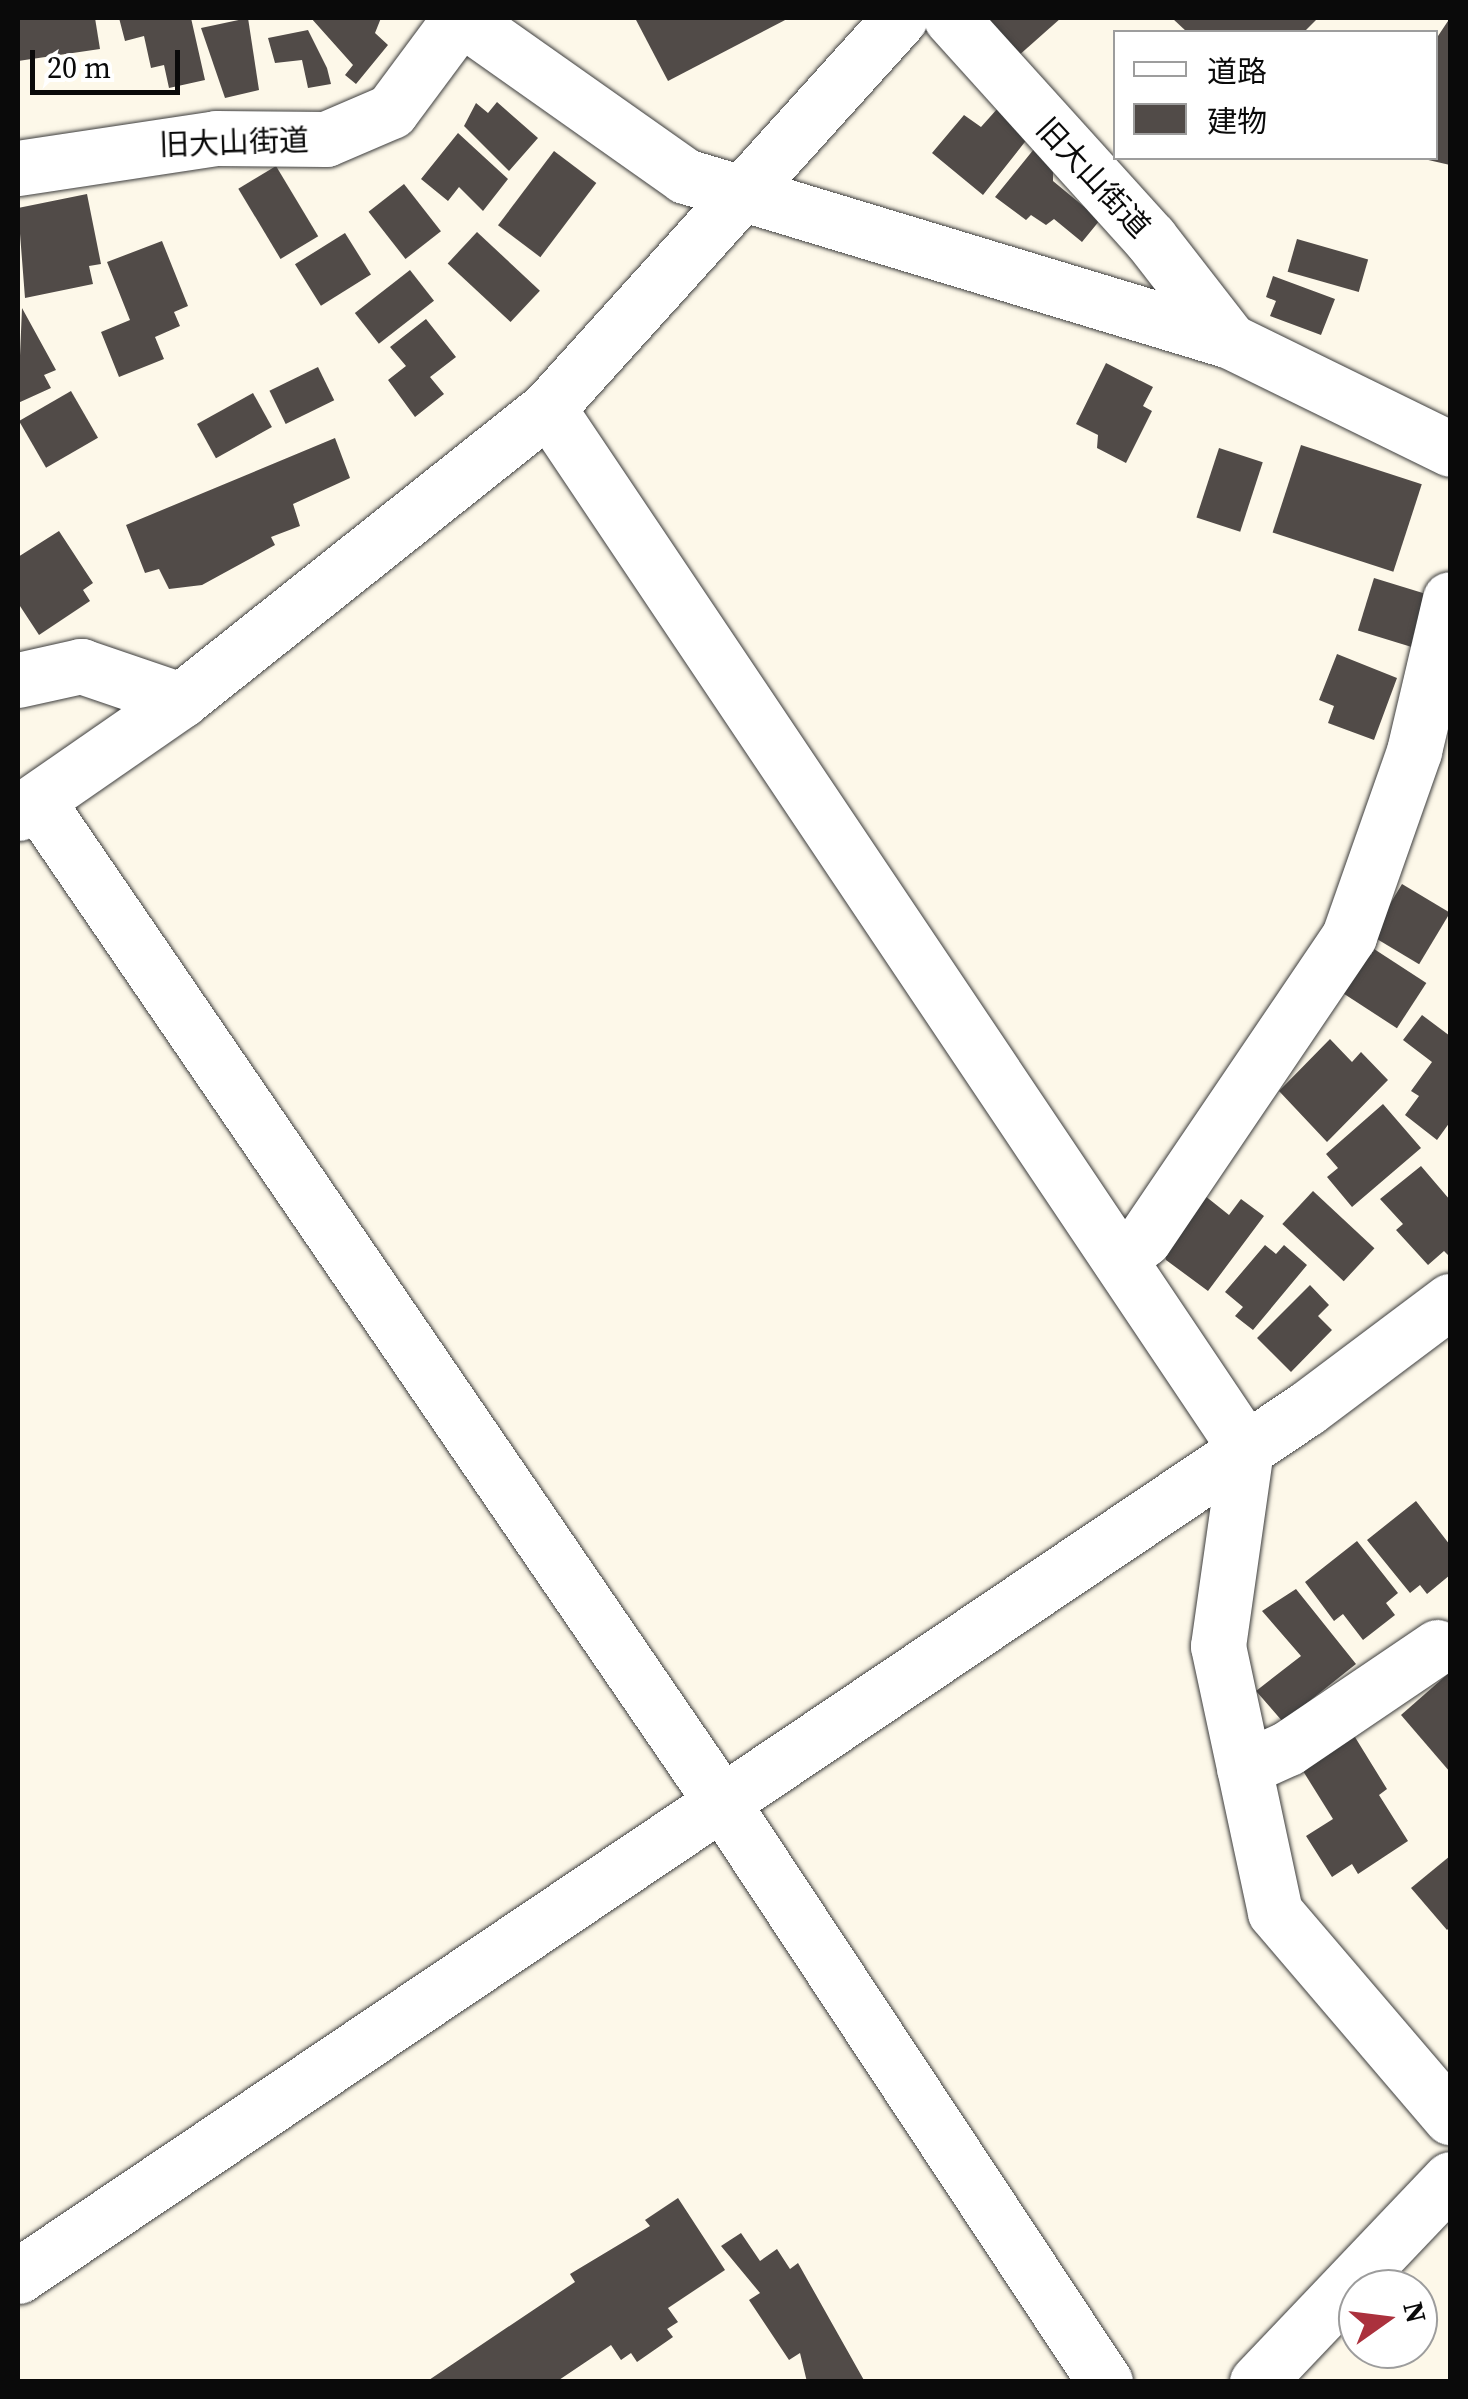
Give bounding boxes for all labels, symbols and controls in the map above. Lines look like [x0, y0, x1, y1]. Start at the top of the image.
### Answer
scale bar [35, 30, 185, 92]
legend [1113, 30, 1438, 160]
text: 20 m [47, 47, 111, 88]
text: 道路 [1207, 51, 1267, 92]
text: 建物 [1207, 101, 1267, 142]
street label: 旧大山街道 [1029, 111, 1157, 245]
street label: 旧大山街道 [158, 122, 310, 164]
north arrow [1338, 2269, 1438, 2369]
text: N [1394, 2298, 1436, 2327]

